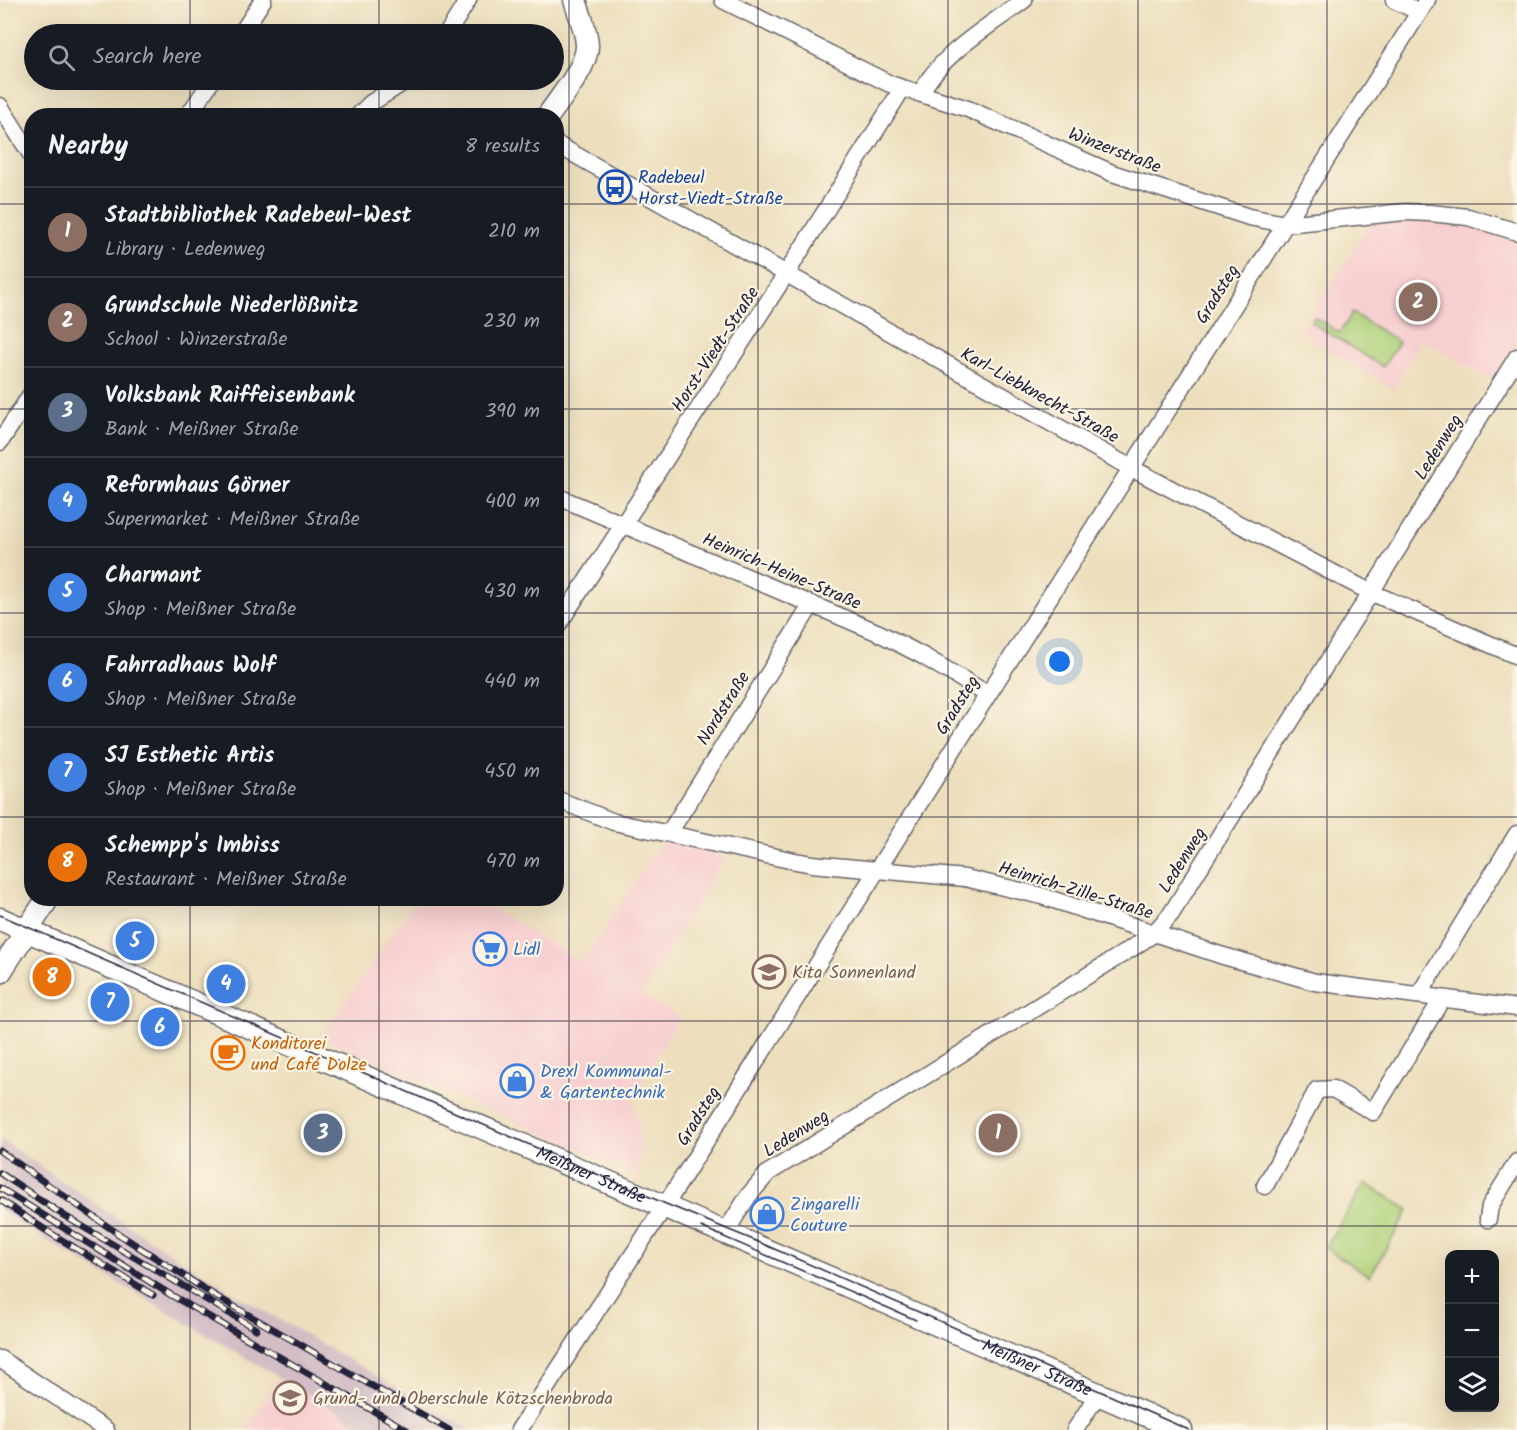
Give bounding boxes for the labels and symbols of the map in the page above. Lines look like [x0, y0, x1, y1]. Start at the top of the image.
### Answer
street label: Winzerstraße [1064, 120, 1165, 182]
place label: Radebeul Horst-Viedt-Straße [638, 164, 783, 214]
bus stop icon: Radebeul Horst-Viedt-Straße [597, 169, 633, 205]
street label: Gradsteg [1189, 259, 1248, 330]
pin: 2 [1398, 280, 1438, 324]
street label: Horst-Viedt-Straße [665, 281, 768, 418]
street label: Karl-Liebknecht-Straße [954, 340, 1124, 452]
street label: Ledenweg [1408, 409, 1471, 487]
street label: Heinrich-Heine-Straße [697, 526, 865, 619]
your location [1045, 647, 1074, 676]
street label: Nordstraße [690, 666, 759, 752]
street label: Gradsteg [929, 670, 988, 741]
street label: Ledenweg [1152, 822, 1215, 900]
street label: Heinrich-Zille-Straße [995, 854, 1156, 929]
pin: 5 [116, 918, 154, 964]
supermarket icon: Lidl [472, 931, 508, 967]
place label: Lidl [513, 936, 541, 965]
pin: 8 [32, 954, 72, 1000]
school or university icon: Kita Sonnenland [751, 954, 787, 990]
place label: Kita Sonnenland [792, 959, 917, 988]
pin: 4 [206, 962, 246, 1006]
pin: 7 [90, 980, 130, 1024]
pin: 6 [140, 1004, 180, 1050]
place label: Konditorei und Café Dolze [251, 1030, 367, 1080]
cafe icon: Konditorei und Café Dolze [210, 1035, 246, 1071]
place label: Drexl Kommunal- & Gartentechnik [540, 1058, 672, 1108]
shop icon: Drexl Kommunal- & Gartentechnik [499, 1063, 535, 1099]
street label: Gradsteg [670, 1081, 729, 1152]
street label: Ledenweg [758, 1103, 836, 1166]
pin: 3 [304, 1110, 342, 1156]
pin: 1 [978, 1110, 1018, 1156]
street label: Meißner Straße [531, 1139, 650, 1213]
place label: Zingarelli Couture [790, 1191, 860, 1241]
shop icon: Zingarelli Couture [749, 1196, 785, 1232]
street label: Meißner Straße [977, 1332, 1096, 1406]
school or university icon: Grund- und Oberschule Kötzschenbroda [272, 1380, 308, 1416]
place label: Grund- und Oberschule Kötzschenbroda [313, 1385, 613, 1414]

